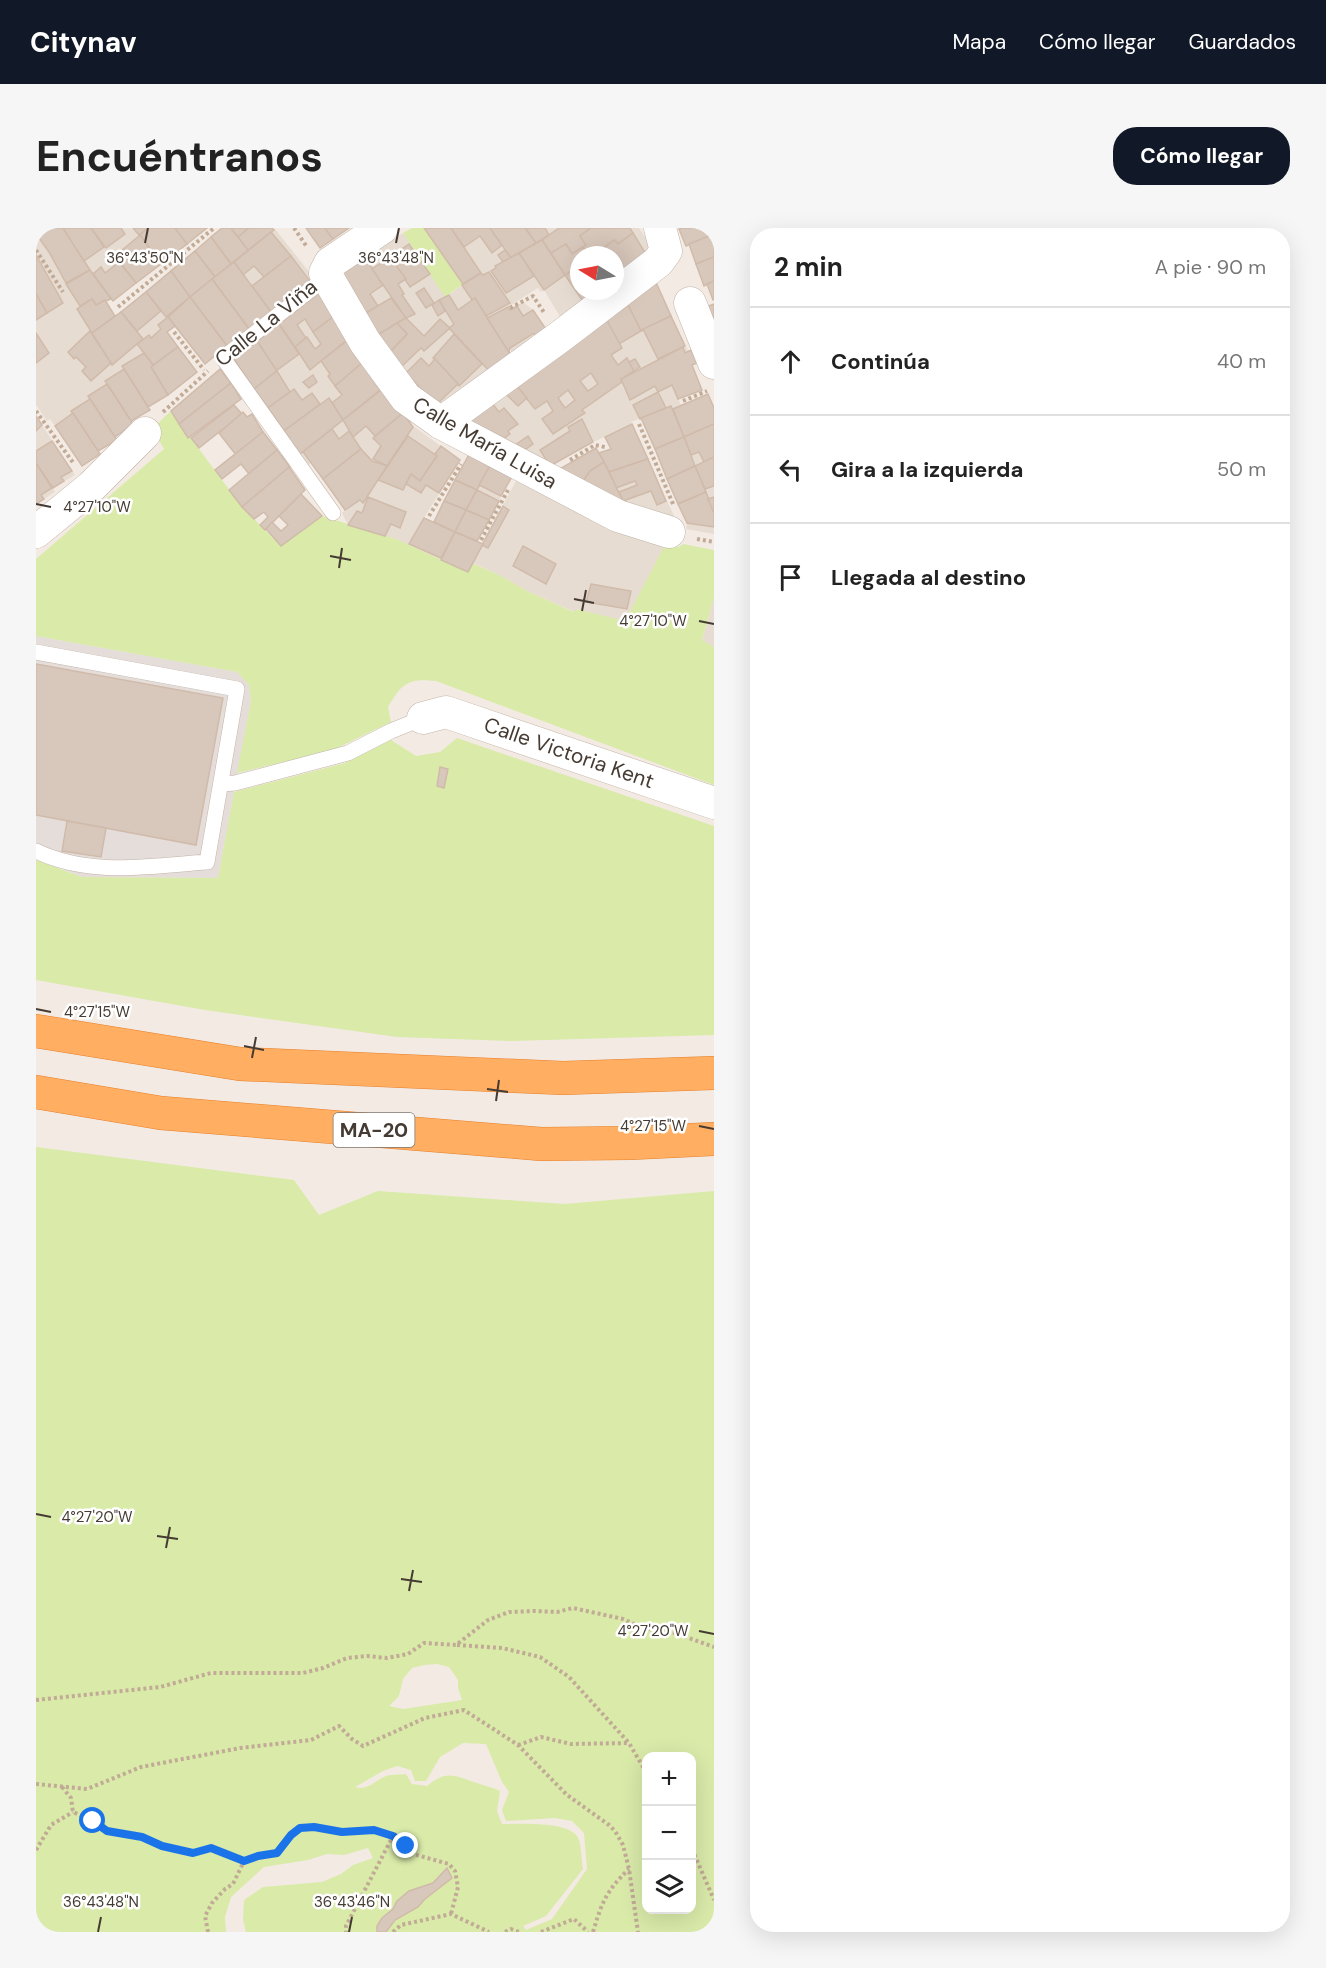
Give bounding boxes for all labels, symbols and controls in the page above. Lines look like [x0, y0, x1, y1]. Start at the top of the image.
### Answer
text: Citynav [30, 24, 136, 61]
text: Mapa [952, 28, 1006, 56]
text: Cómo llegar [1039, 28, 1156, 56]
text: Guardados [1189, 28, 1296, 56]
button: Cómo llegar [1113, 127, 1290, 185]
text: Encuéntranos [36, 129, 323, 184]
north arrow [570, 246, 624, 300]
text: 36°43'50"N [106, 248, 184, 268]
text: 36°43'48"N [358, 248, 434, 268]
text: 2 min [774, 250, 843, 284]
text: A pie · 90 m [1155, 254, 1266, 280]
street label: Calle La Viña [209, 273, 323, 373]
icon: ahead [774, 345, 807, 378]
text: Continúa [831, 347, 930, 376]
text: 40 m [1217, 348, 1266, 374]
street label: Calle María Luisa [408, 390, 562, 496]
icon: left [774, 453, 807, 486]
text: Gira a la izquierda [831, 455, 1023, 484]
text: 50 m [1217, 456, 1266, 482]
text: 4°27'10"W [63, 497, 131, 517]
icon: arrive [774, 561, 807, 594]
text: Llegada al destino [831, 563, 1026, 592]
text: 4°27'10"W [619, 611, 687, 631]
street label: Calle Victoria Kent [480, 711, 658, 795]
text: 4°27'15"W [64, 1002, 130, 1022]
road number: MA-20 [334, 1113, 414, 1147]
text: 4°27'15"W [620, 1116, 686, 1136]
text: 4°27'20"W [61, 1507, 133, 1527]
text: 4°27'20"W [617, 1621, 689, 1641]
map controls [642, 1752, 696, 1914]
button: + [642, 1752, 696, 1806]
button: − [642, 1806, 696, 1860]
route start [79, 1807, 105, 1833]
route end [392, 1832, 418, 1858]
button: layers [642, 1860, 696, 1914]
text: 36°43'48"N [63, 1892, 139, 1912]
text: 36°43'46"N [314, 1892, 390, 1912]

